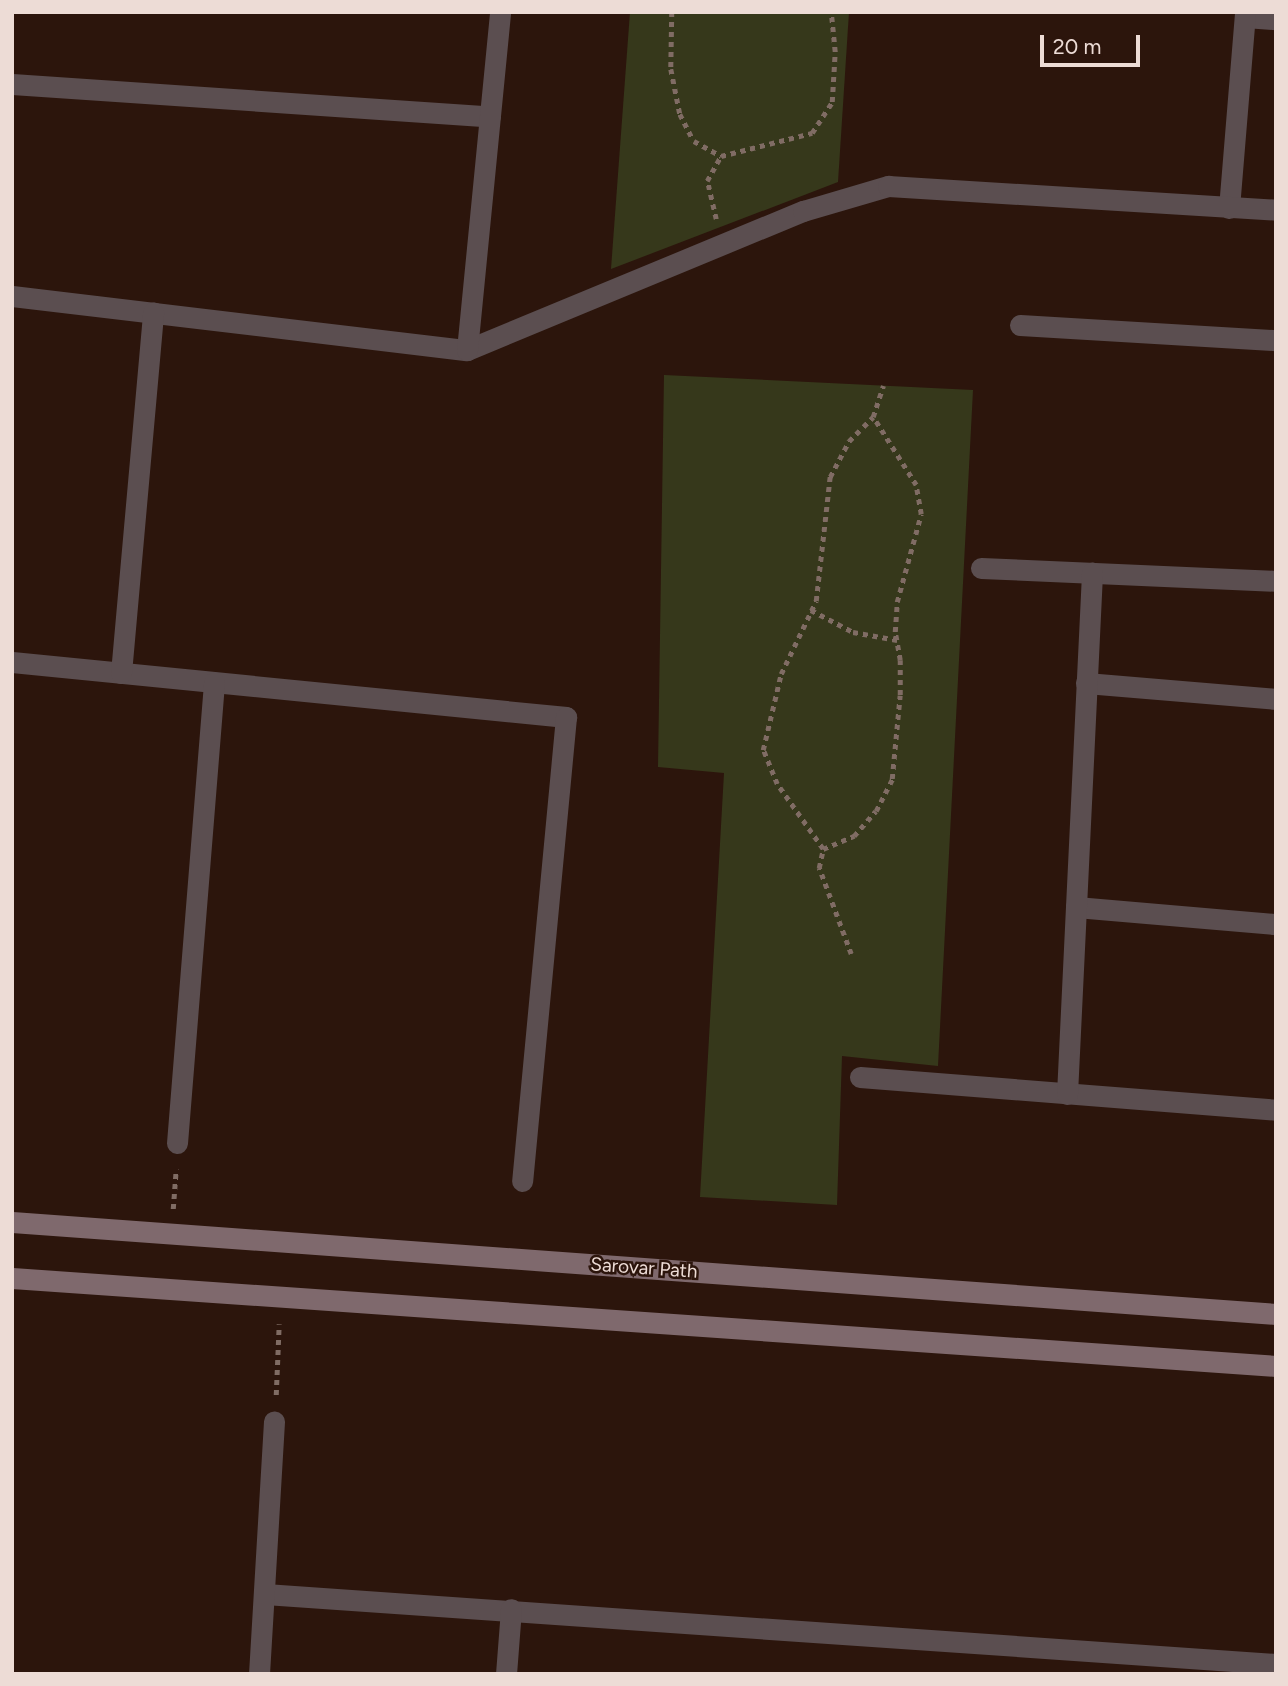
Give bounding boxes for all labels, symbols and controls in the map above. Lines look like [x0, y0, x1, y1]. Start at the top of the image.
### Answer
scale bar [1043, 21, 1143, 65]
text: 20 m [1053, 34, 1101, 59]
street label: Sarovar Path [590, 1253, 698, 1283]

